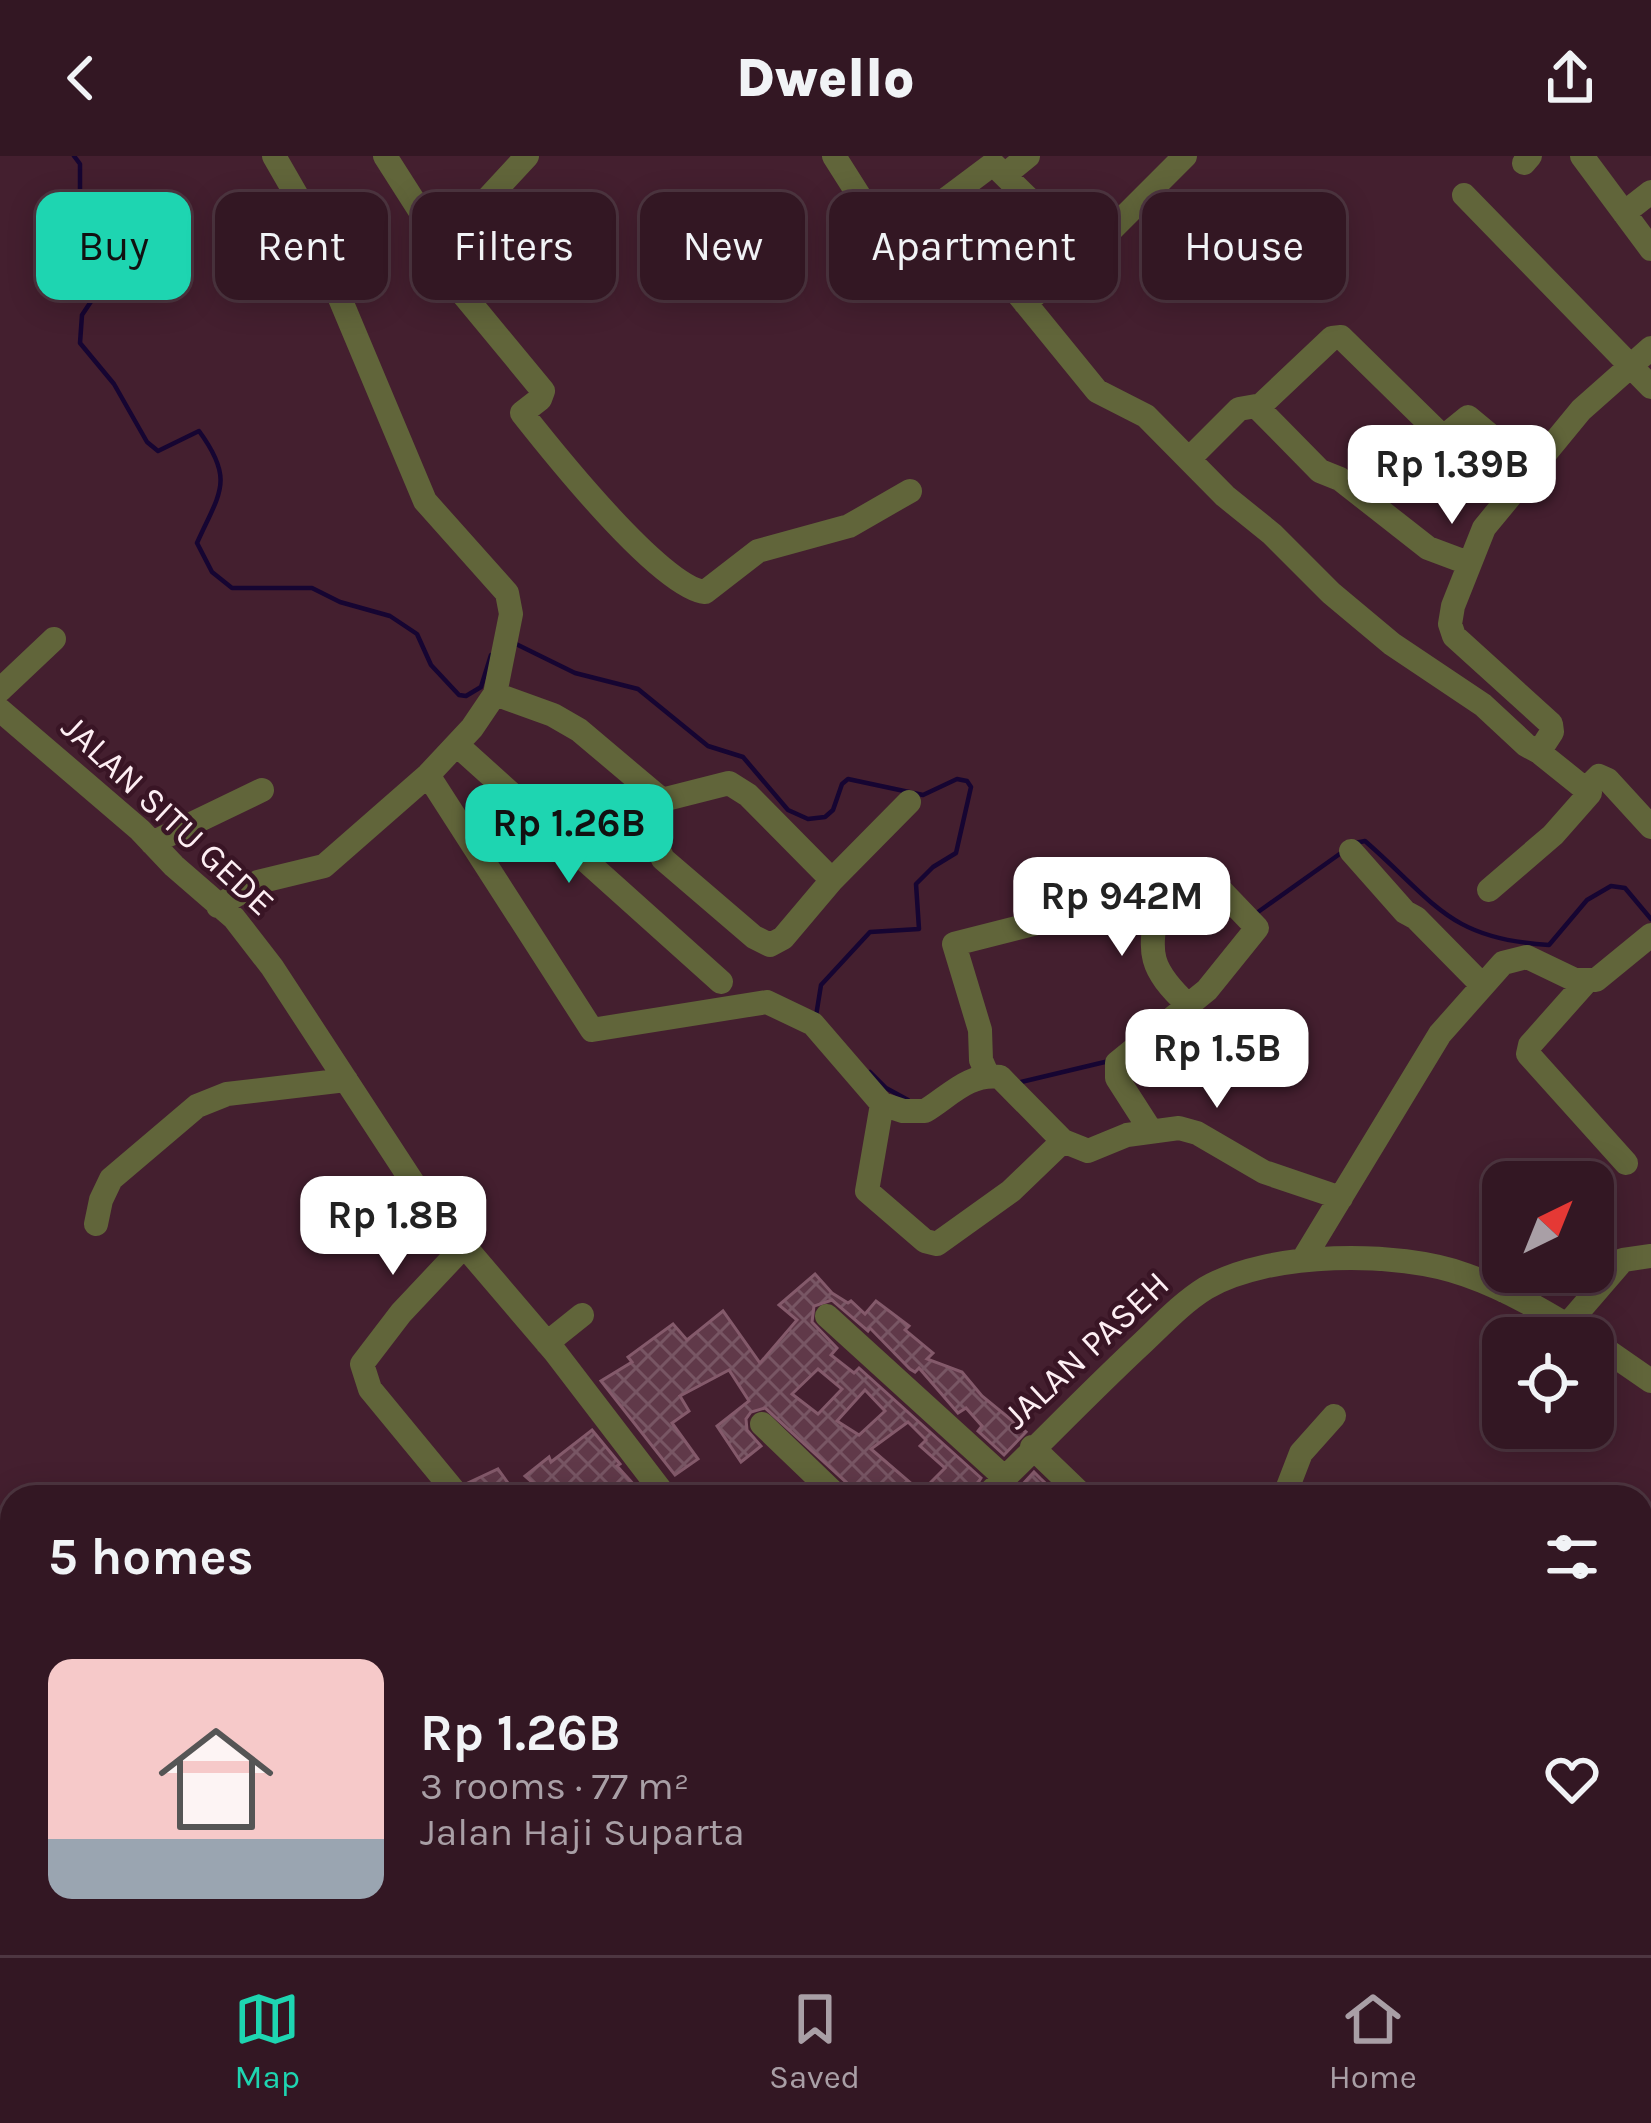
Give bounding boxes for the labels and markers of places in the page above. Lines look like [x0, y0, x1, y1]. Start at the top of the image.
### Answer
pin: Rp 1.39B [1328, 425, 1576, 527]
pin: Rp 1.26B [445, 784, 693, 886]
pin: Rp 942M [1011, 857, 1233, 959]
pin: Rp 1.5B [1106, 1009, 1328, 1111]
pin: Rp 1.8B [282, 1176, 504, 1278]

